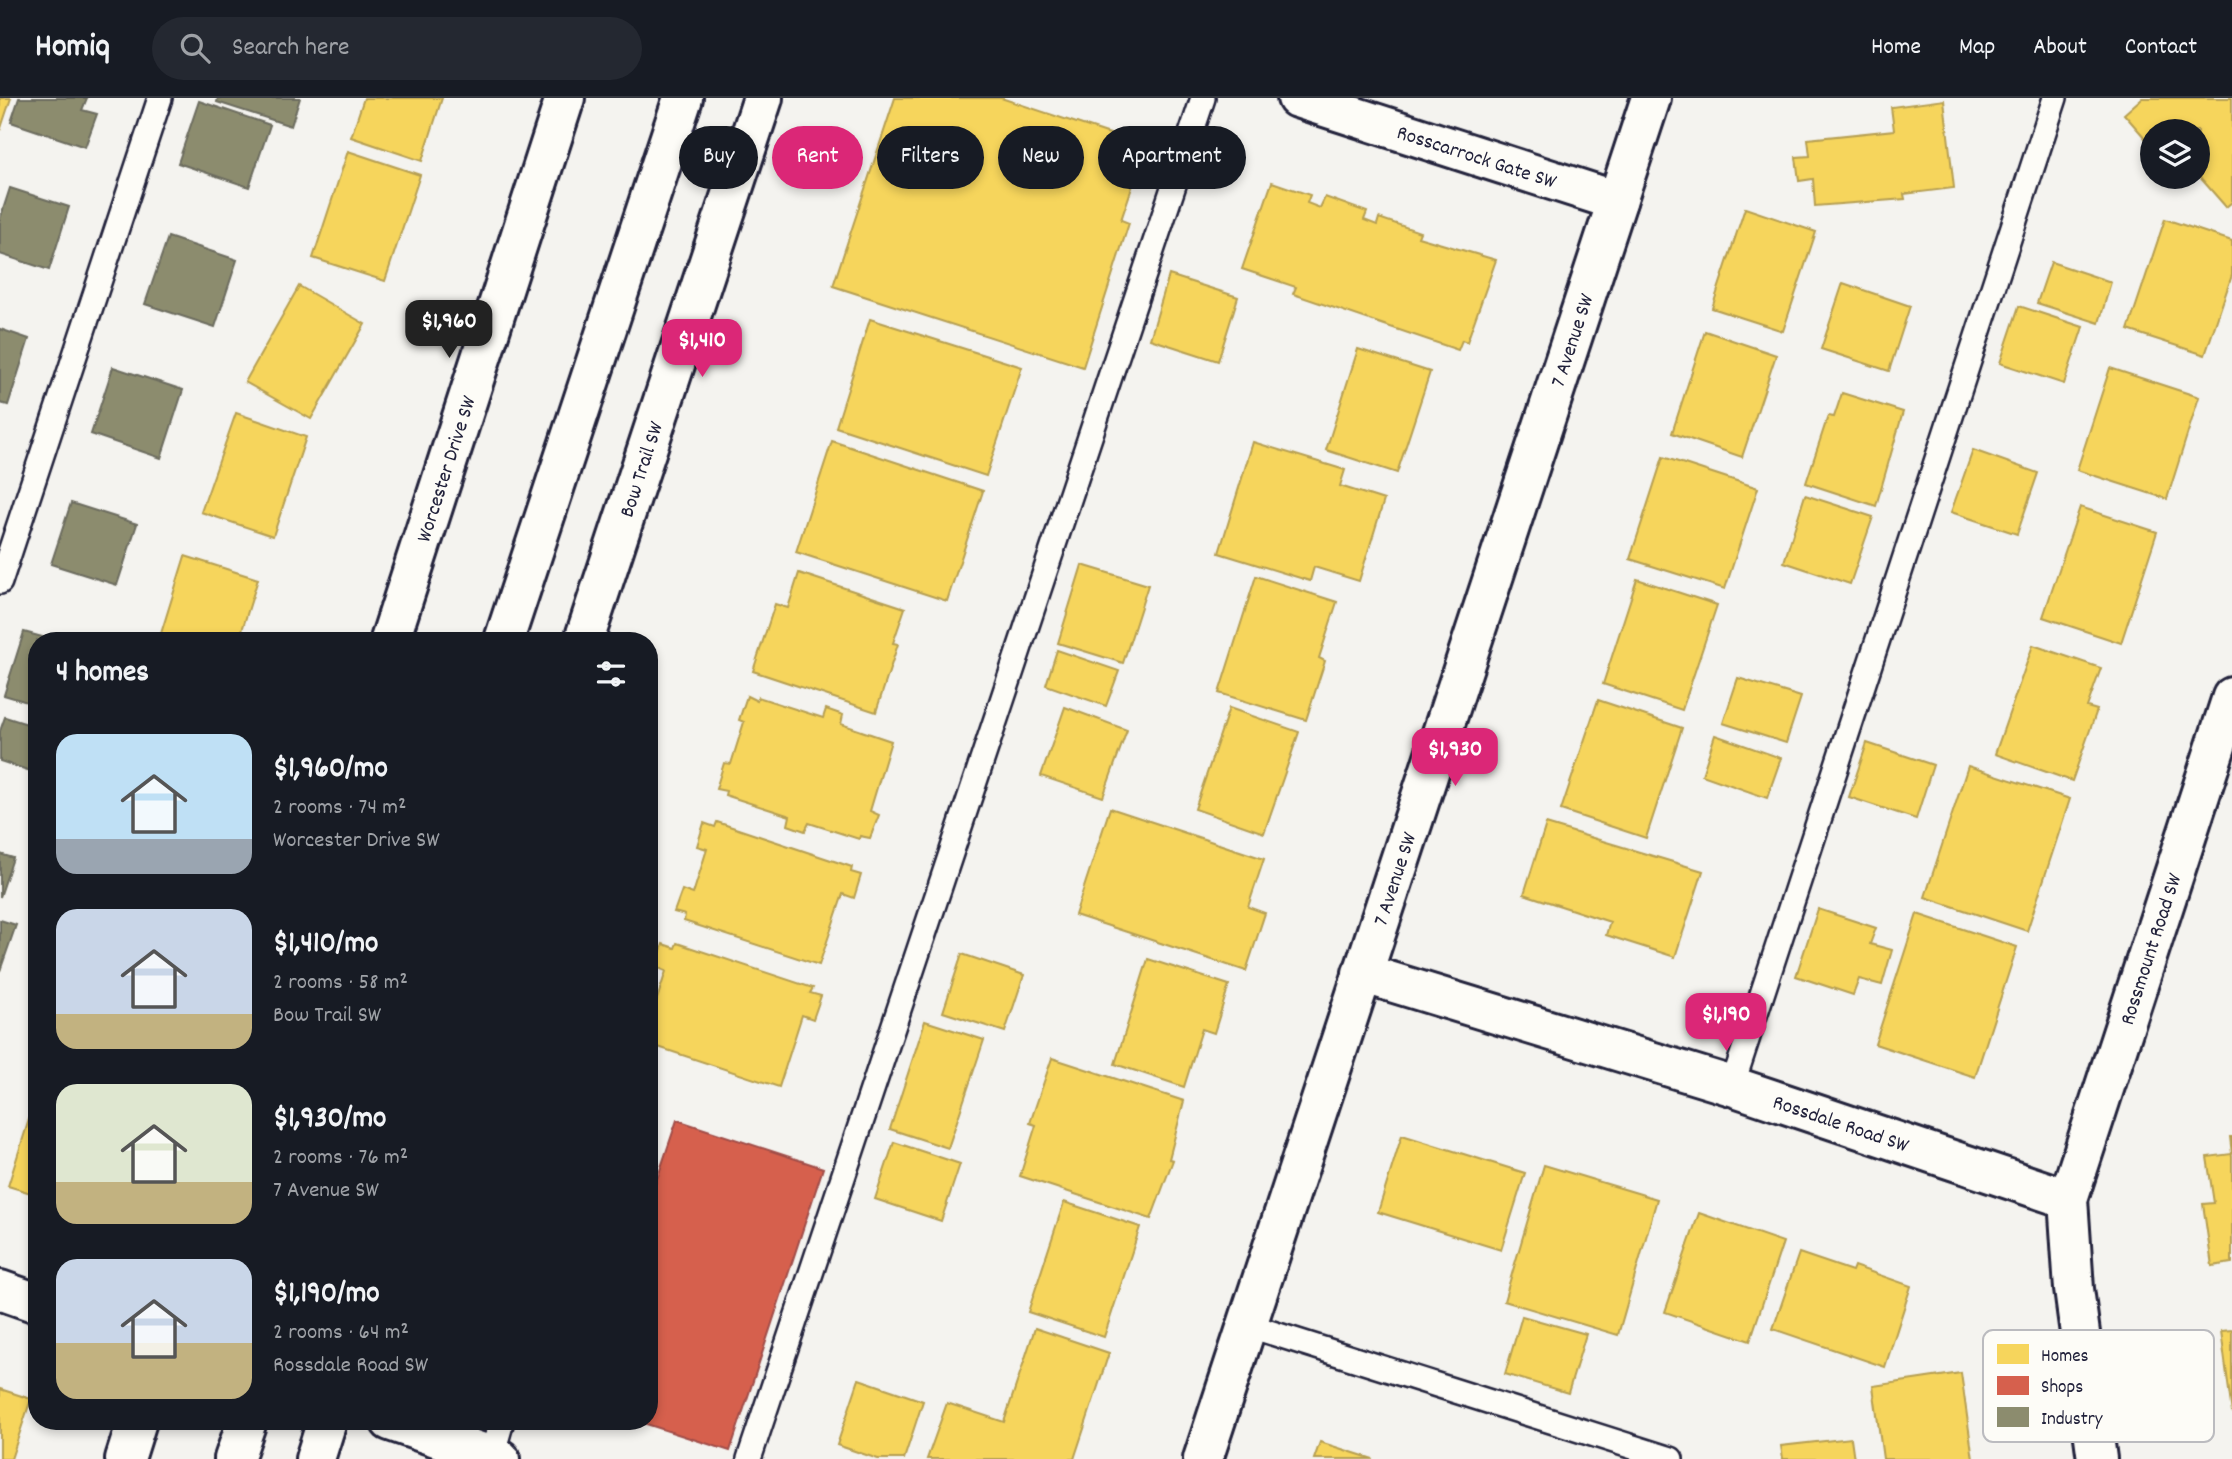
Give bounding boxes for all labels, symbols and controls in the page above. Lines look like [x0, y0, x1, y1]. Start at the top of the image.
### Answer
search box [152, 17, 642, 80]
text: Homiq [35, 25, 110, 72]
icon: search [176, 29, 214, 67]
text: Search here [232, 30, 349, 67]
text: Home [1871, 31, 1921, 65]
text: Map [1959, 31, 1995, 65]
text: About [2033, 31, 2087, 65]
text: Contact [2125, 31, 2197, 65]
street label: Rosscarrock Gate SW [1392, 119, 1561, 199]
map controls [2140, 119, 2210, 189]
button: layers [2140, 119, 2210, 189]
chip: Buy [679, 126, 758, 189]
chip: Rent [772, 126, 863, 189]
chip: Filters [877, 126, 984, 189]
chip: New [998, 126, 1084, 189]
chip: Apartment [1098, 126, 1246, 189]
street label: 7 Avenue SW [1545, 290, 1604, 392]
pin: $1,960 [392, 300, 506, 360]
text: $1,960 [421, 306, 477, 339]
pin: $1,410 [645, 320, 759, 379]
text: $1,410 [678, 325, 726, 358]
street label: Worcester Drive SW [411, 392, 486, 547]
street label: Bow Trail SW [614, 418, 673, 522]
text: 4 homes [56, 653, 149, 696]
icon: filters [592, 655, 630, 693]
pin: $1,930 [1398, 728, 1512, 788]
text: $1,930 [1428, 734, 1482, 767]
text: $1,960/mo [273, 749, 388, 792]
icon: home [112, 762, 196, 846]
text: 2 rooms · 74 m² [273, 792, 406, 825]
text: Worcester Drive SW [273, 825, 439, 858]
street label: 7 Avenue SW [1368, 828, 1427, 930]
street label: Rossmount Road SW [2114, 869, 2192, 1029]
text: $1,410/mo [273, 924, 378, 967]
icon: home [112, 937, 196, 1021]
text: 2 rooms · 58 m² [273, 967, 408, 1000]
pin: $1,190 [1669, 993, 1783, 1053]
text: $1,190 [1701, 999, 1751, 1032]
text: Bow Trail SW [273, 1000, 381, 1033]
street label: Rossdale Road SW [1768, 1089, 1913, 1163]
text: $1,930/mo [273, 1099, 386, 1142]
icon: home [112, 1112, 196, 1196]
text: 2 rooms · 76 m² [273, 1142, 408, 1175]
text: 7 Avenue SW [273, 1175, 379, 1208]
text: $1,190/mo [273, 1274, 380, 1317]
icon: home [112, 1287, 196, 1371]
text: 2 rooms · 64 m² [273, 1317, 409, 1350]
legend [1983, 1330, 2214, 1442]
text: Homes [2041, 1344, 2089, 1371]
text: Rossdale Road SW [273, 1350, 428, 1383]
text: Shops [2041, 1375, 2083, 1402]
text: Industry [2041, 1407, 2103, 1434]

